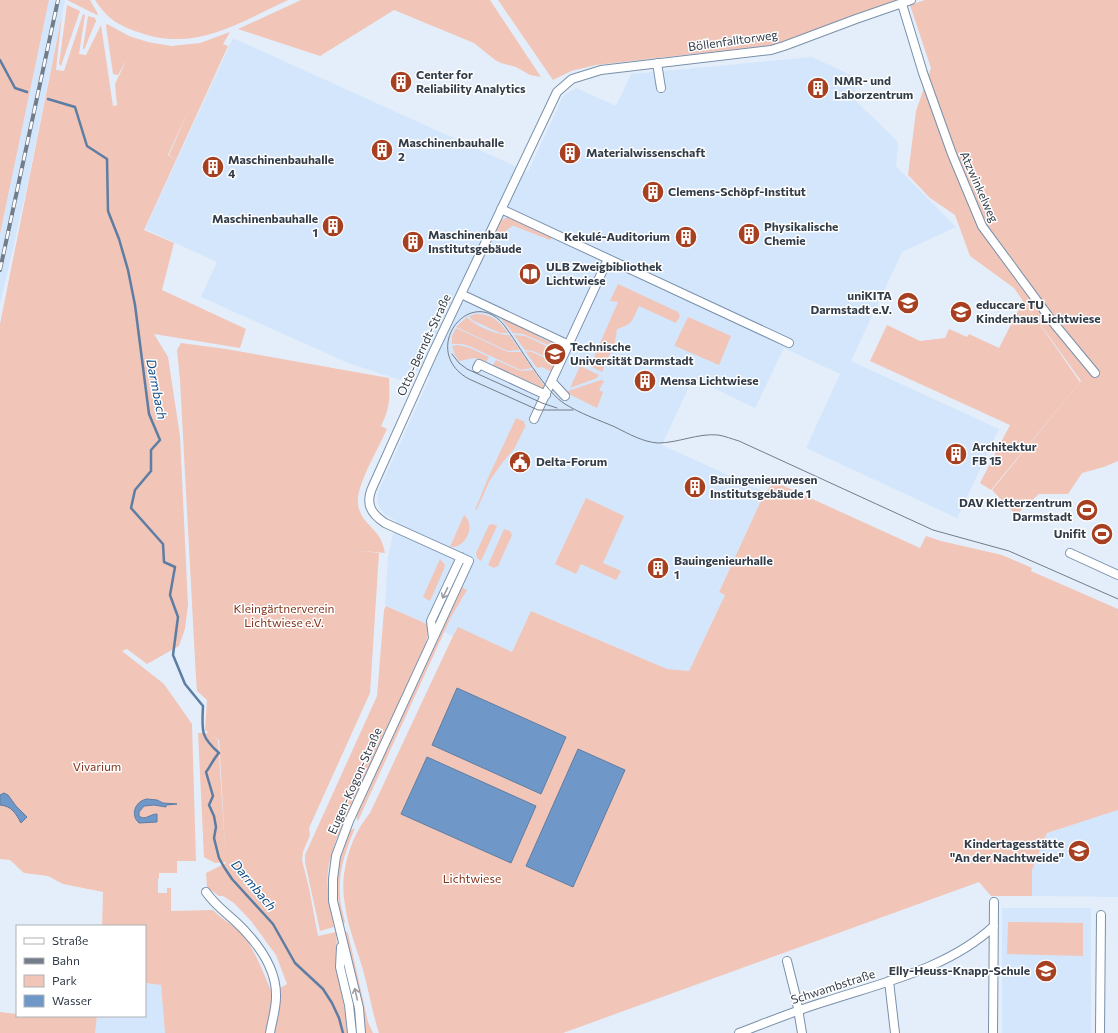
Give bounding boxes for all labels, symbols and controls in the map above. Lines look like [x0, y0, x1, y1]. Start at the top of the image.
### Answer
street label: Böllenfalltorweg [687, 27, 779, 53]
place label: Center for Reliability Analytics [416, 67, 526, 95]
building icon: Center for Reliability Analytics [388, 69, 414, 95]
place label: NMR- und Laborzentrum [834, 73, 913, 101]
building icon: NMR- und Laborzentrum [805, 75, 831, 101]
place label: Maschinenbauhalle 2 [398, 135, 504, 163]
building icon: Maschinenbauhalle 2 [369, 137, 395, 163]
building icon: Materialwissenschaft [557, 140, 583, 166]
place label: Materialwissenschaft [586, 145, 705, 159]
street label: Atzwinkelweg [958, 149, 1002, 225]
place label: Maschinenbauhalle 4 [228, 152, 334, 180]
building icon: Maschinenbauhalle 4 [200, 154, 226, 180]
building icon: Clemens-Schöpf-Institut [640, 179, 666, 205]
place label: Clemens-Schöpf-Institut [668, 184, 806, 198]
place label: Maschinenbauhalle 1 [212, 211, 318, 239]
building icon: Maschinenbauhalle 1 [320, 213, 346, 239]
place label: Physikalische Chemie [764, 219, 838, 247]
building icon: Physikalische Chemie [736, 221, 762, 247]
building icon: Kekulé-Auditorium [673, 224, 699, 250]
place label: Maschinenbau Institutsgebäude [428, 227, 522, 255]
building icon: Maschinenbau Institutsgebäude [400, 229, 426, 255]
place label: Kekulé-Auditorium [564, 229, 670, 243]
place label: ULB Zweigbibliothek Lichtwiese [546, 259, 662, 287]
library icon: ULB Zweigbibliothek Lichtwiese [517, 261, 543, 287]
place label: uniKITA Darmstadt e.V. [810, 288, 892, 316]
school or university icon: uniKITA Darmstadt e.V. [895, 290, 921, 316]
street label: Otto-Berndt-Straße [393, 291, 453, 398]
place label: educcare TU Kinderhaus Lichtwiese [976, 297, 1101, 325]
school or university icon: educcare TU Kinderhaus Lichtwiese [948, 299, 974, 325]
place label: Technische Universität Darmstadt [570, 339, 694, 367]
school or university icon: Technische Universität Darmstadt [542, 341, 568, 367]
water label: Darmbach [143, 357, 171, 421]
building icon: Mensa Lichtwiese [632, 368, 658, 394]
place label: Mensa Lichtwiese [660, 373, 759, 387]
place label: Architektur FB 15 [972, 439, 1037, 467]
building icon: Architektur FB 15 [943, 441, 969, 467]
public building icon: Delta-Forum [507, 449, 533, 475]
place label: Delta-Forum [536, 454, 607, 468]
place label: Bauingenieurwesen Institutsgebäude 1 [710, 472, 818, 500]
building icon: Bauingenieurwesen Institutsgebäude 1 [682, 474, 708, 500]
place label: DAV Kletterzentrum Darmstadt [959, 495, 1072, 523]
sports icon: DAV Kletterzentrum Darmstadt [1074, 497, 1100, 523]
sports icon: Unifit [1089, 521, 1115, 547]
place label: Unifit [1054, 526, 1086, 540]
place label: Bauingenieurhalle 1 [674, 553, 773, 581]
building icon: Bauingenieurhalle 1 [645, 555, 671, 581]
one-way arrow [441, 587, 448, 599]
park label: Kleingärtnerverein Lichtwiese e.V. [234, 601, 334, 629]
street label: Eugen-Kogon-Straße [324, 725, 384, 836]
park label: Vivarium [73, 759, 121, 773]
place label: Kindertagesstätte "An der Nachtweide" [950, 836, 1064, 864]
school or university icon: Kindertagesstätte "An der Nachtweide" [1066, 838, 1092, 864]
water label: Darmbach [228, 856, 280, 914]
park label: Lichtwiese [443, 871, 501, 885]
legend [16, 925, 146, 1017]
text: Straße [52, 933, 88, 947]
text: Bahn [52, 953, 80, 967]
school or university icon: Elly-Heuss-Knapp-Schule [1033, 958, 1059, 984]
place label: Elly-Heuss-Knapp-Schule [889, 963, 1030, 977]
street label: Schwambstraße [789, 966, 877, 1006]
text: Park [52, 973, 78, 987]
one-way arrow [351, 988, 359, 1001]
text: Wasser [52, 993, 92, 1007]

